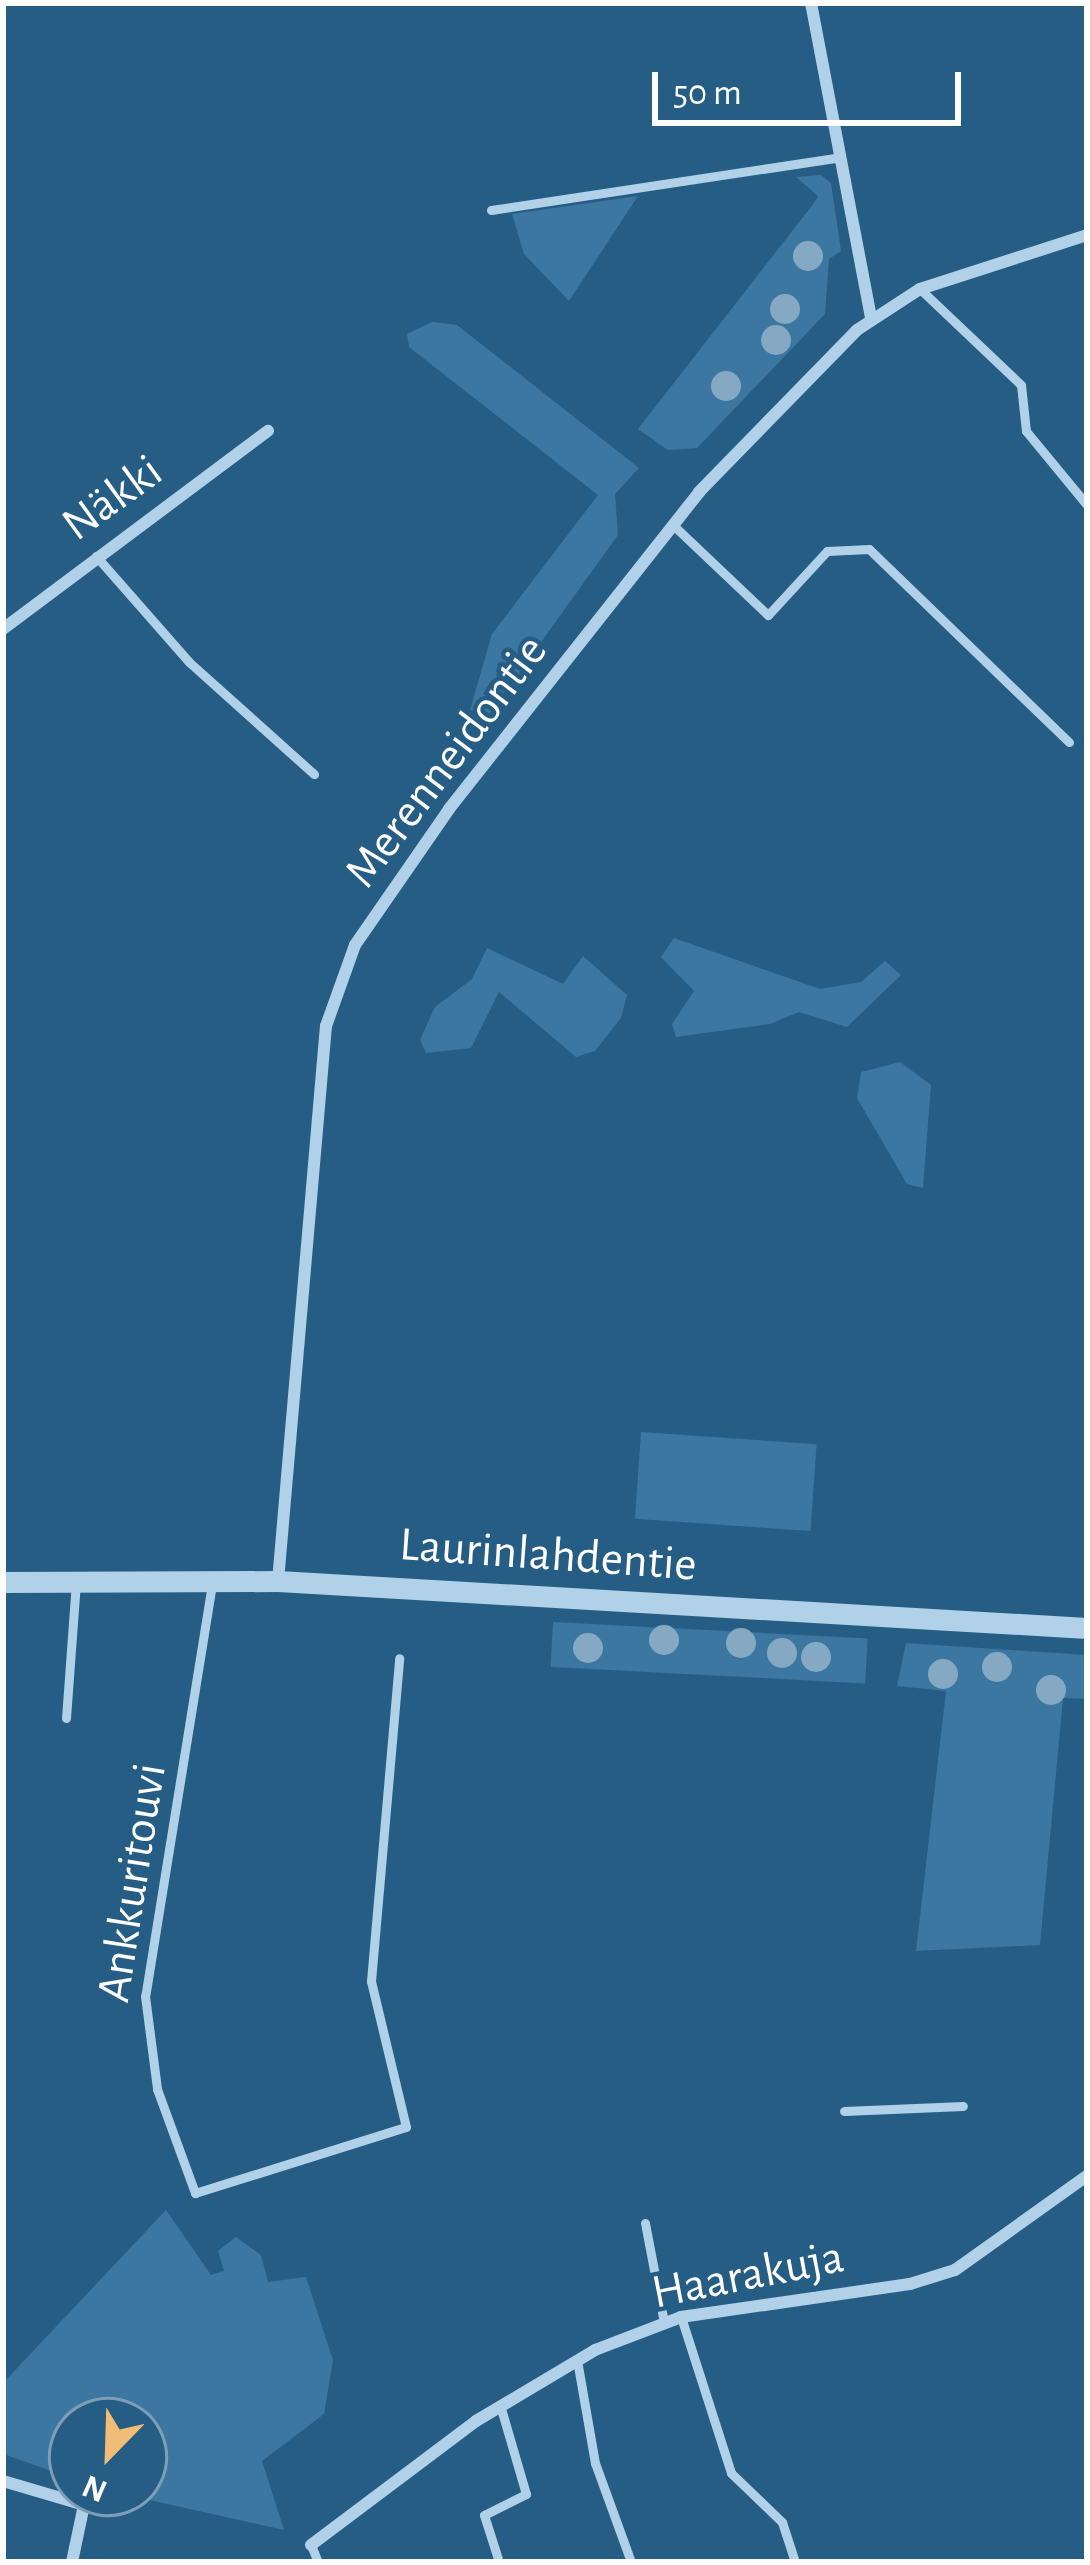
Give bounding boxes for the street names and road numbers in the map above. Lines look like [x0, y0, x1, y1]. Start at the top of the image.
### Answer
street label: Näkki [52, 444, 174, 554]
street label: Merenneidontie [333, 624, 561, 900]
street label: Laurinlahdentie [397, 1517, 699, 1595]
street label: Ankkuritouvi [86, 1760, 180, 2006]
street label: Haarakuja [647, 2229, 849, 2323]

